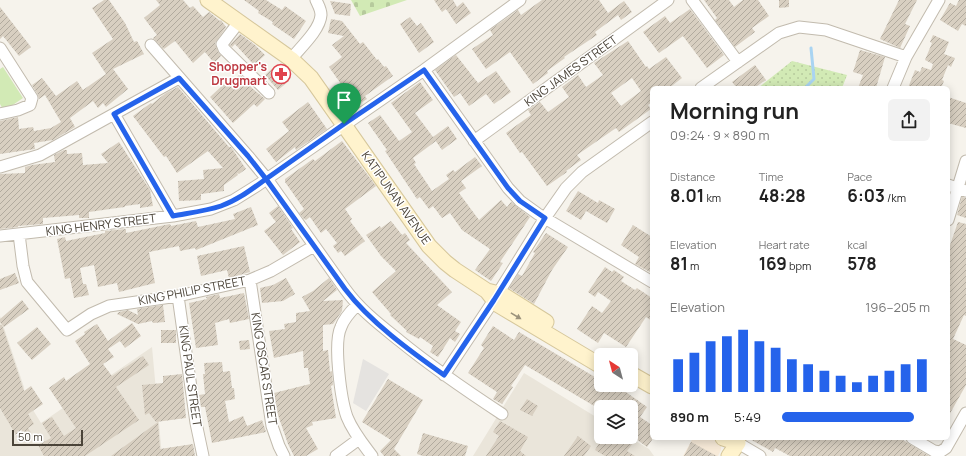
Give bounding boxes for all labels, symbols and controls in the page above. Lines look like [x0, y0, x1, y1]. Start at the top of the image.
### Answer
street label: KING JAMES STREET [521, 31, 621, 110]
place label: Shopper's Drugmart [209, 58, 267, 89]
pharmacy icon: Shopper's Drugmart [270, 63, 292, 85]
pin [327, 83, 361, 124]
icon: arrive [333, 89, 355, 111]
text: Morning run [670, 96, 799, 126]
button: share [888, 99, 930, 141]
text: 09:24 · 9 × 890 m [670, 126, 770, 144]
street label: KATIPUNAN AVENUE [358, 148, 435, 248]
text: Distance [670, 169, 715, 184]
text: Time [759, 169, 784, 184]
text: Pace [847, 169, 872, 184]
text: 8.01 [670, 184, 704, 207]
text: 48:28 [759, 184, 806, 207]
text: 6:03 [847, 184, 885, 207]
text: km [704, 190, 721, 205]
text: /km [885, 190, 906, 205]
street label: KING HENRY STREET [45, 209, 158, 240]
text: Elevation [670, 237, 716, 252]
text: Heart rate [759, 237, 810, 252]
text: kcal [847, 237, 867, 252]
text: 81 [670, 252, 688, 275]
text: 169 [759, 252, 787, 275]
text: 578 [847, 252, 877, 275]
text: m [688, 258, 699, 273]
text: bpm [787, 258, 811, 273]
street label: KING PHILIP STREET [137, 272, 248, 309]
text: Elevation [670, 298, 725, 316]
text: 196–205 m [865, 298, 930, 316]
street label: KING OSCAR STREET [247, 311, 282, 427]
one-way arrow [510, 312, 522, 319]
street label: KING PAUL STREET [175, 324, 206, 429]
north arrow [594, 348, 638, 392]
map controls [594, 348, 638, 444]
button: layers [594, 400, 638, 444]
text: 890 m [670, 408, 709, 426]
text: 5:49 [734, 408, 761, 426]
scale bar [12, 428, 83, 447]
text: 50 m [18, 429, 43, 444]

